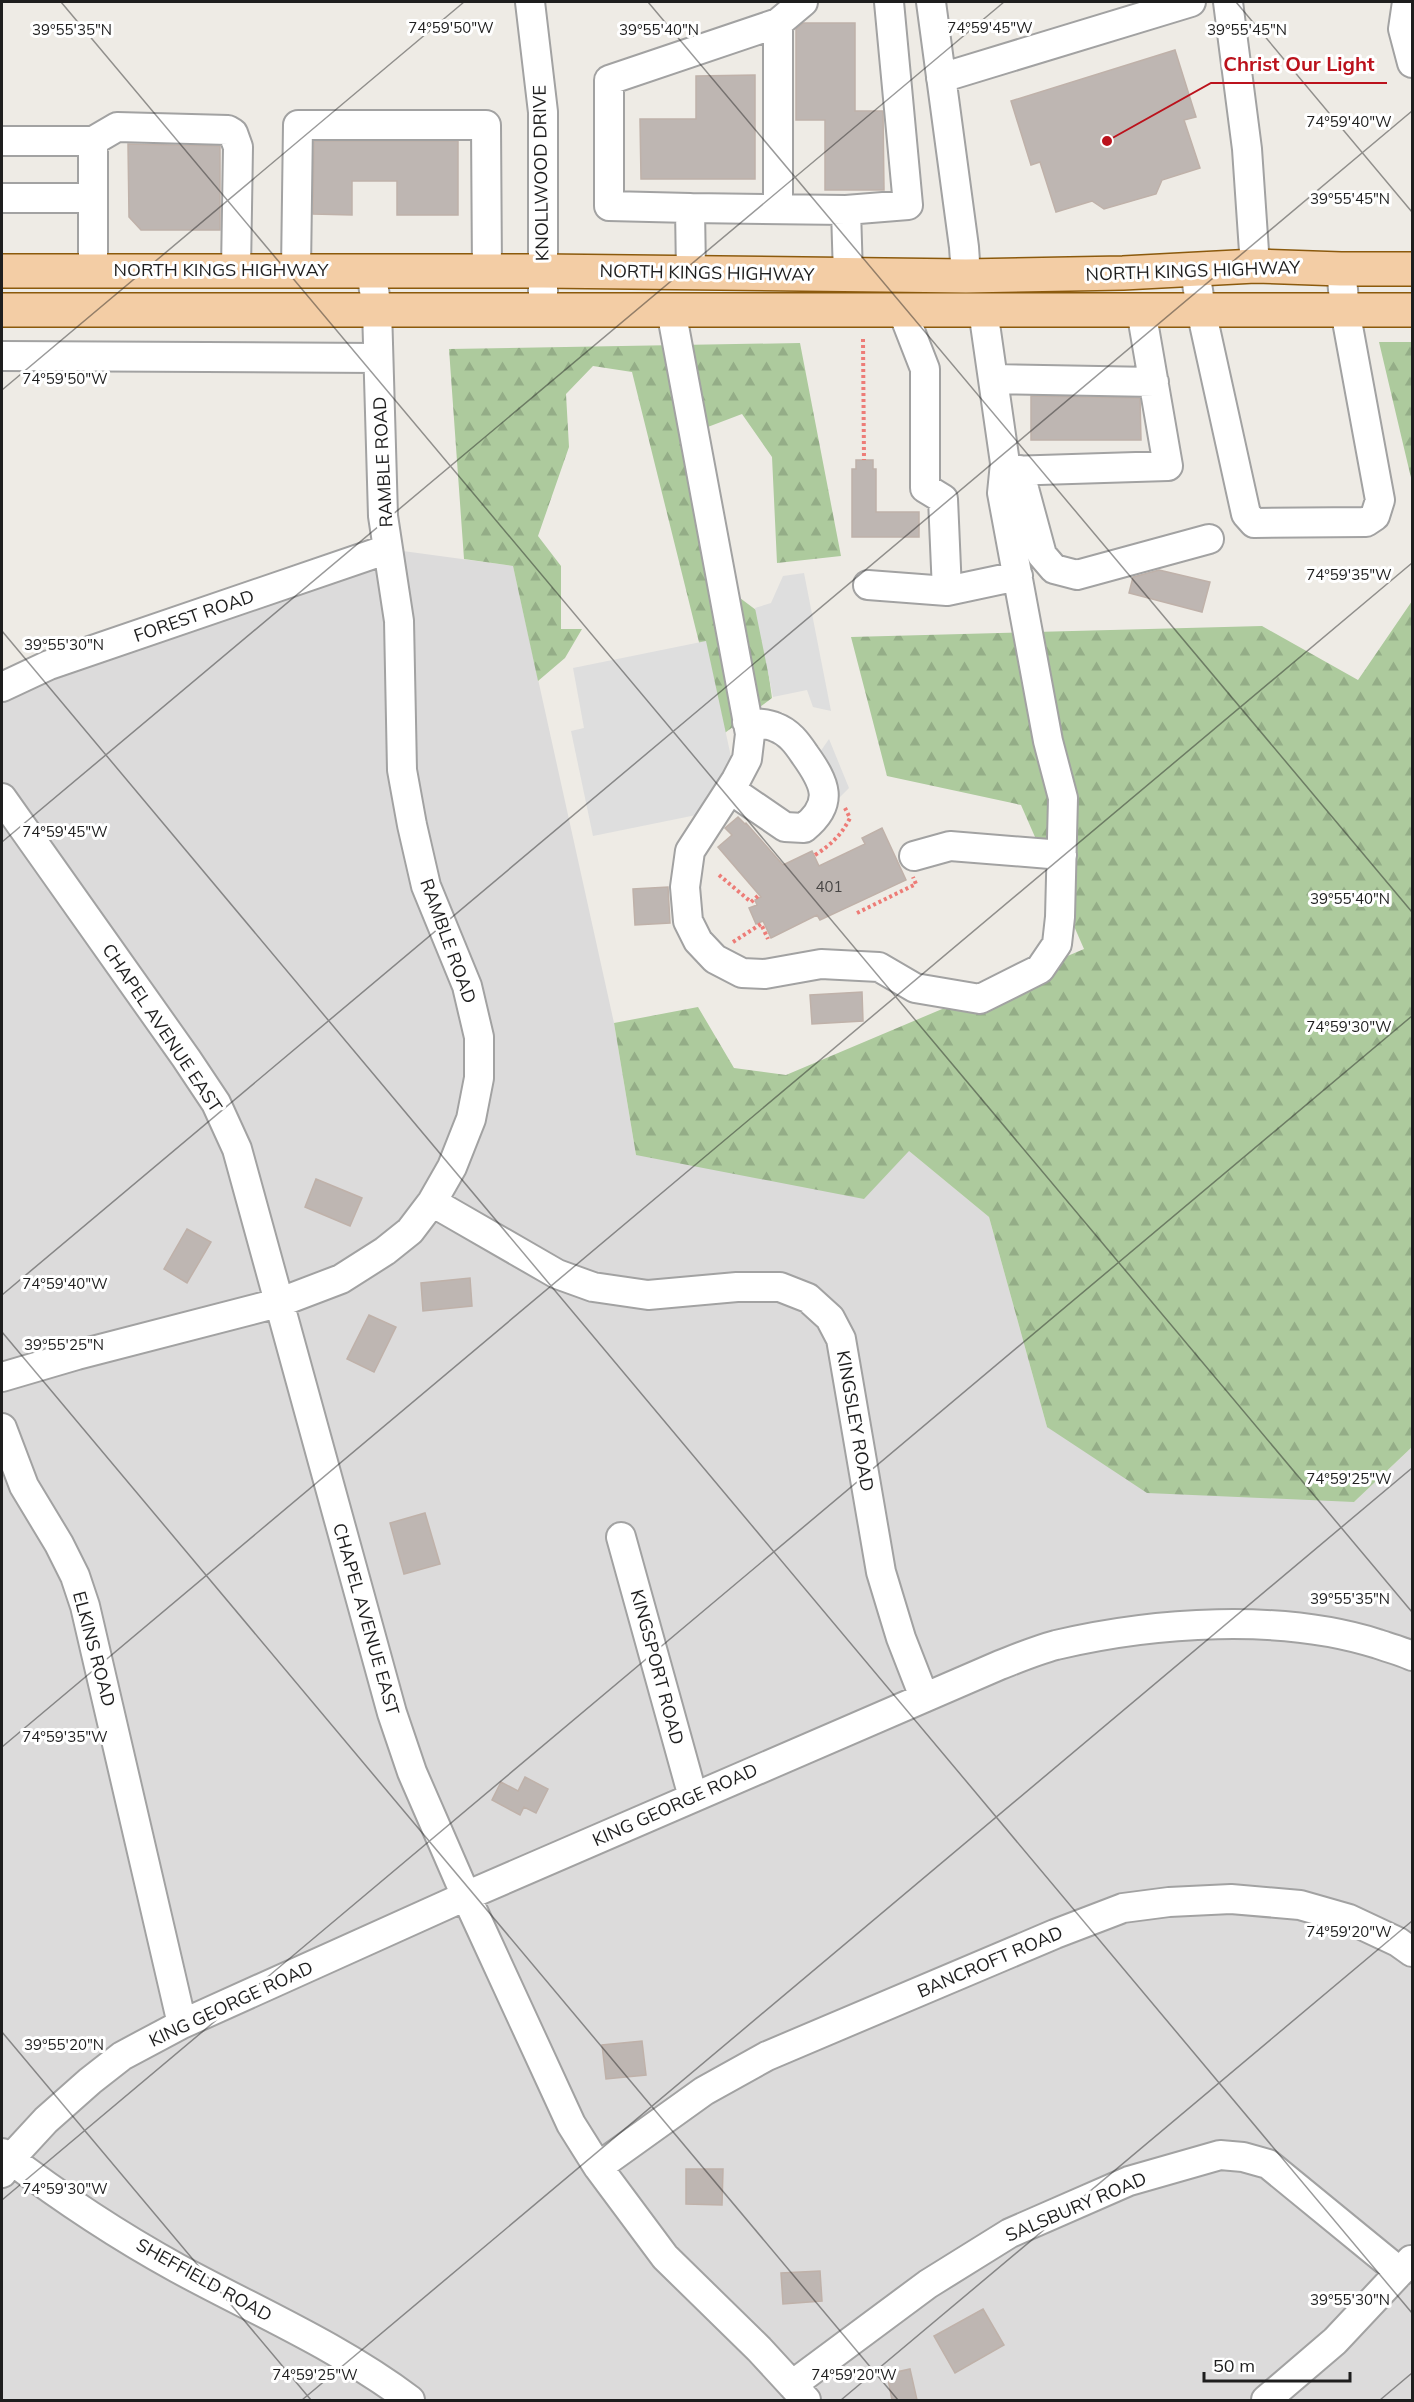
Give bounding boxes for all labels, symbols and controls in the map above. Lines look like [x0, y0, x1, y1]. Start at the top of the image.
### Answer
text: 74°59'50"W [408, 18, 494, 37]
text: 74°59'45"W [947, 18, 1033, 37]
text: 39°55'35"N [32, 20, 112, 39]
text: 39°55'40"N [619, 20, 699, 39]
text: 39°55'45"N [1207, 20, 1287, 39]
callout: Christ Our Light [1211, 45, 1387, 83]
text: Christ Our Light [1223, 51, 1375, 76]
street label: KNOLLWOOD DRIVE [527, 85, 554, 261]
text: 74°59'40"W [1306, 112, 1392, 131]
text: 39°55'45"N [1310, 189, 1390, 208]
street label: NORTH KINGS HIGHWAY [1085, 255, 1302, 286]
street label: NORTH KINGS HIGHWAY [114, 258, 329, 281]
street label: NORTH KINGS HIGHWAY [599, 259, 816, 286]
text: 74°59'50"W [22, 369, 108, 388]
street label: RAMBLE ROAD [368, 396, 397, 528]
text: 74°59'35"W [1306, 565, 1392, 584]
street label: FOREST ROAD [131, 584, 257, 647]
text: 39°55'30"N [24, 635, 104, 654]
text: 74°59'45"W [22, 822, 108, 841]
street label: RAMBLE ROAD [415, 875, 482, 1006]
house number: 401 [815, 877, 843, 896]
text: 39°55'40"N [1310, 889, 1390, 908]
street label: CHAPEL AVENUE EAST [97, 939, 228, 1117]
text: 74°59'30"W [1306, 1017, 1392, 1036]
text: 74°59'40"W [22, 1274, 108, 1293]
text: 39°55'25"N [24, 1335, 104, 1354]
street label: KINGSLEY ROAD [832, 1349, 879, 1493]
text: 74°59'25"W [1306, 1469, 1392, 1488]
street label: CHAPEL AVENUE EAST [328, 1520, 405, 1718]
street label: KINGSPORT ROAD [626, 1587, 689, 1747]
street label: ELKINS ROAD [68, 1589, 121, 1709]
text: 39°55'35"N [1310, 1589, 1390, 1608]
text: 74°59'35"W [22, 1727, 108, 1746]
street label: KING GEORGE ROAD [589, 1758, 761, 1851]
street label: BANCROFT ROAD [914, 1921, 1066, 2003]
text: 74°59'20"W [1306, 1922, 1392, 1941]
street label: KING GEORGE ROAD [145, 1955, 317, 2052]
text: 39°55'20"N [24, 2035, 104, 2054]
street label: SALSBURY ROAD [1002, 2166, 1150, 2247]
text: 74°59'30"W [22, 2179, 108, 2198]
street label: SHEFFIELD ROAD [132, 2233, 276, 2326]
text: 39°55'30"N [1310, 2290, 1390, 2309]
scale bar [1204, 2345, 1350, 2383]
text: 50 m [1213, 2354, 1255, 2377]
text: 74°59'25"W [272, 2365, 358, 2384]
text: 74°59'20"W [811, 2365, 897, 2384]

